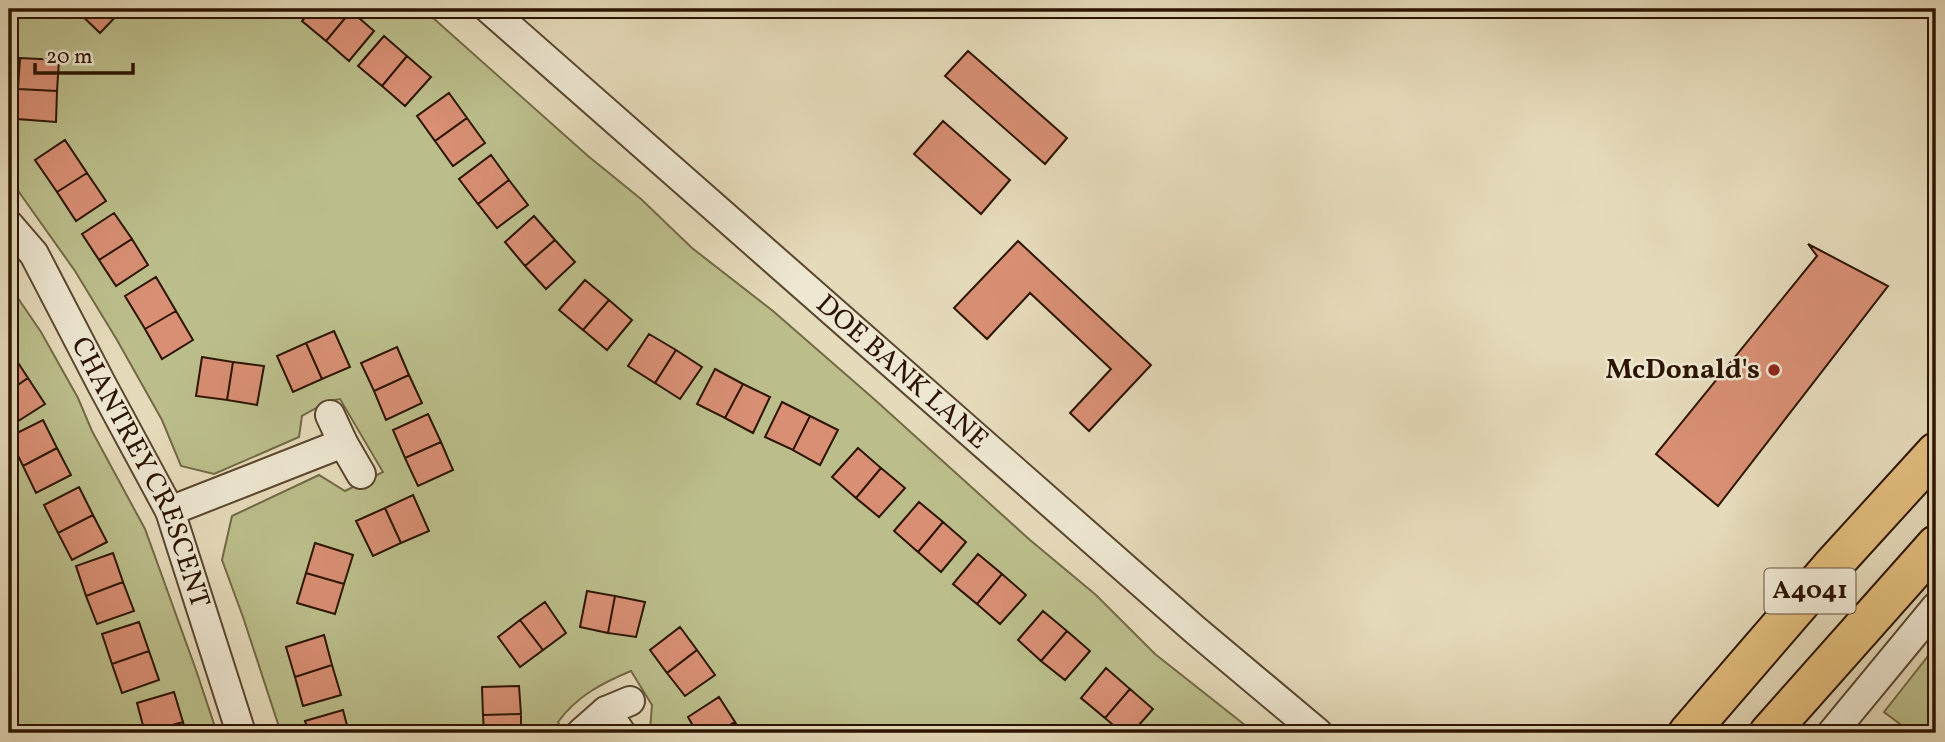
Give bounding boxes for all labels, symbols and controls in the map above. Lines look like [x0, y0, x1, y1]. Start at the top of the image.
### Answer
scale bar [35, 32, 133, 76]
text: 20 m [46, 43, 92, 72]
street label: DOE BANK LANE [807, 286, 997, 459]
street label: CHANTREY CRESCENT [61, 330, 219, 613]
place label: McDonald's [1606, 351, 1760, 390]
marker: McDonald's [1766, 362, 1782, 378]
road number: A4041 [1764, 568, 1856, 614]

